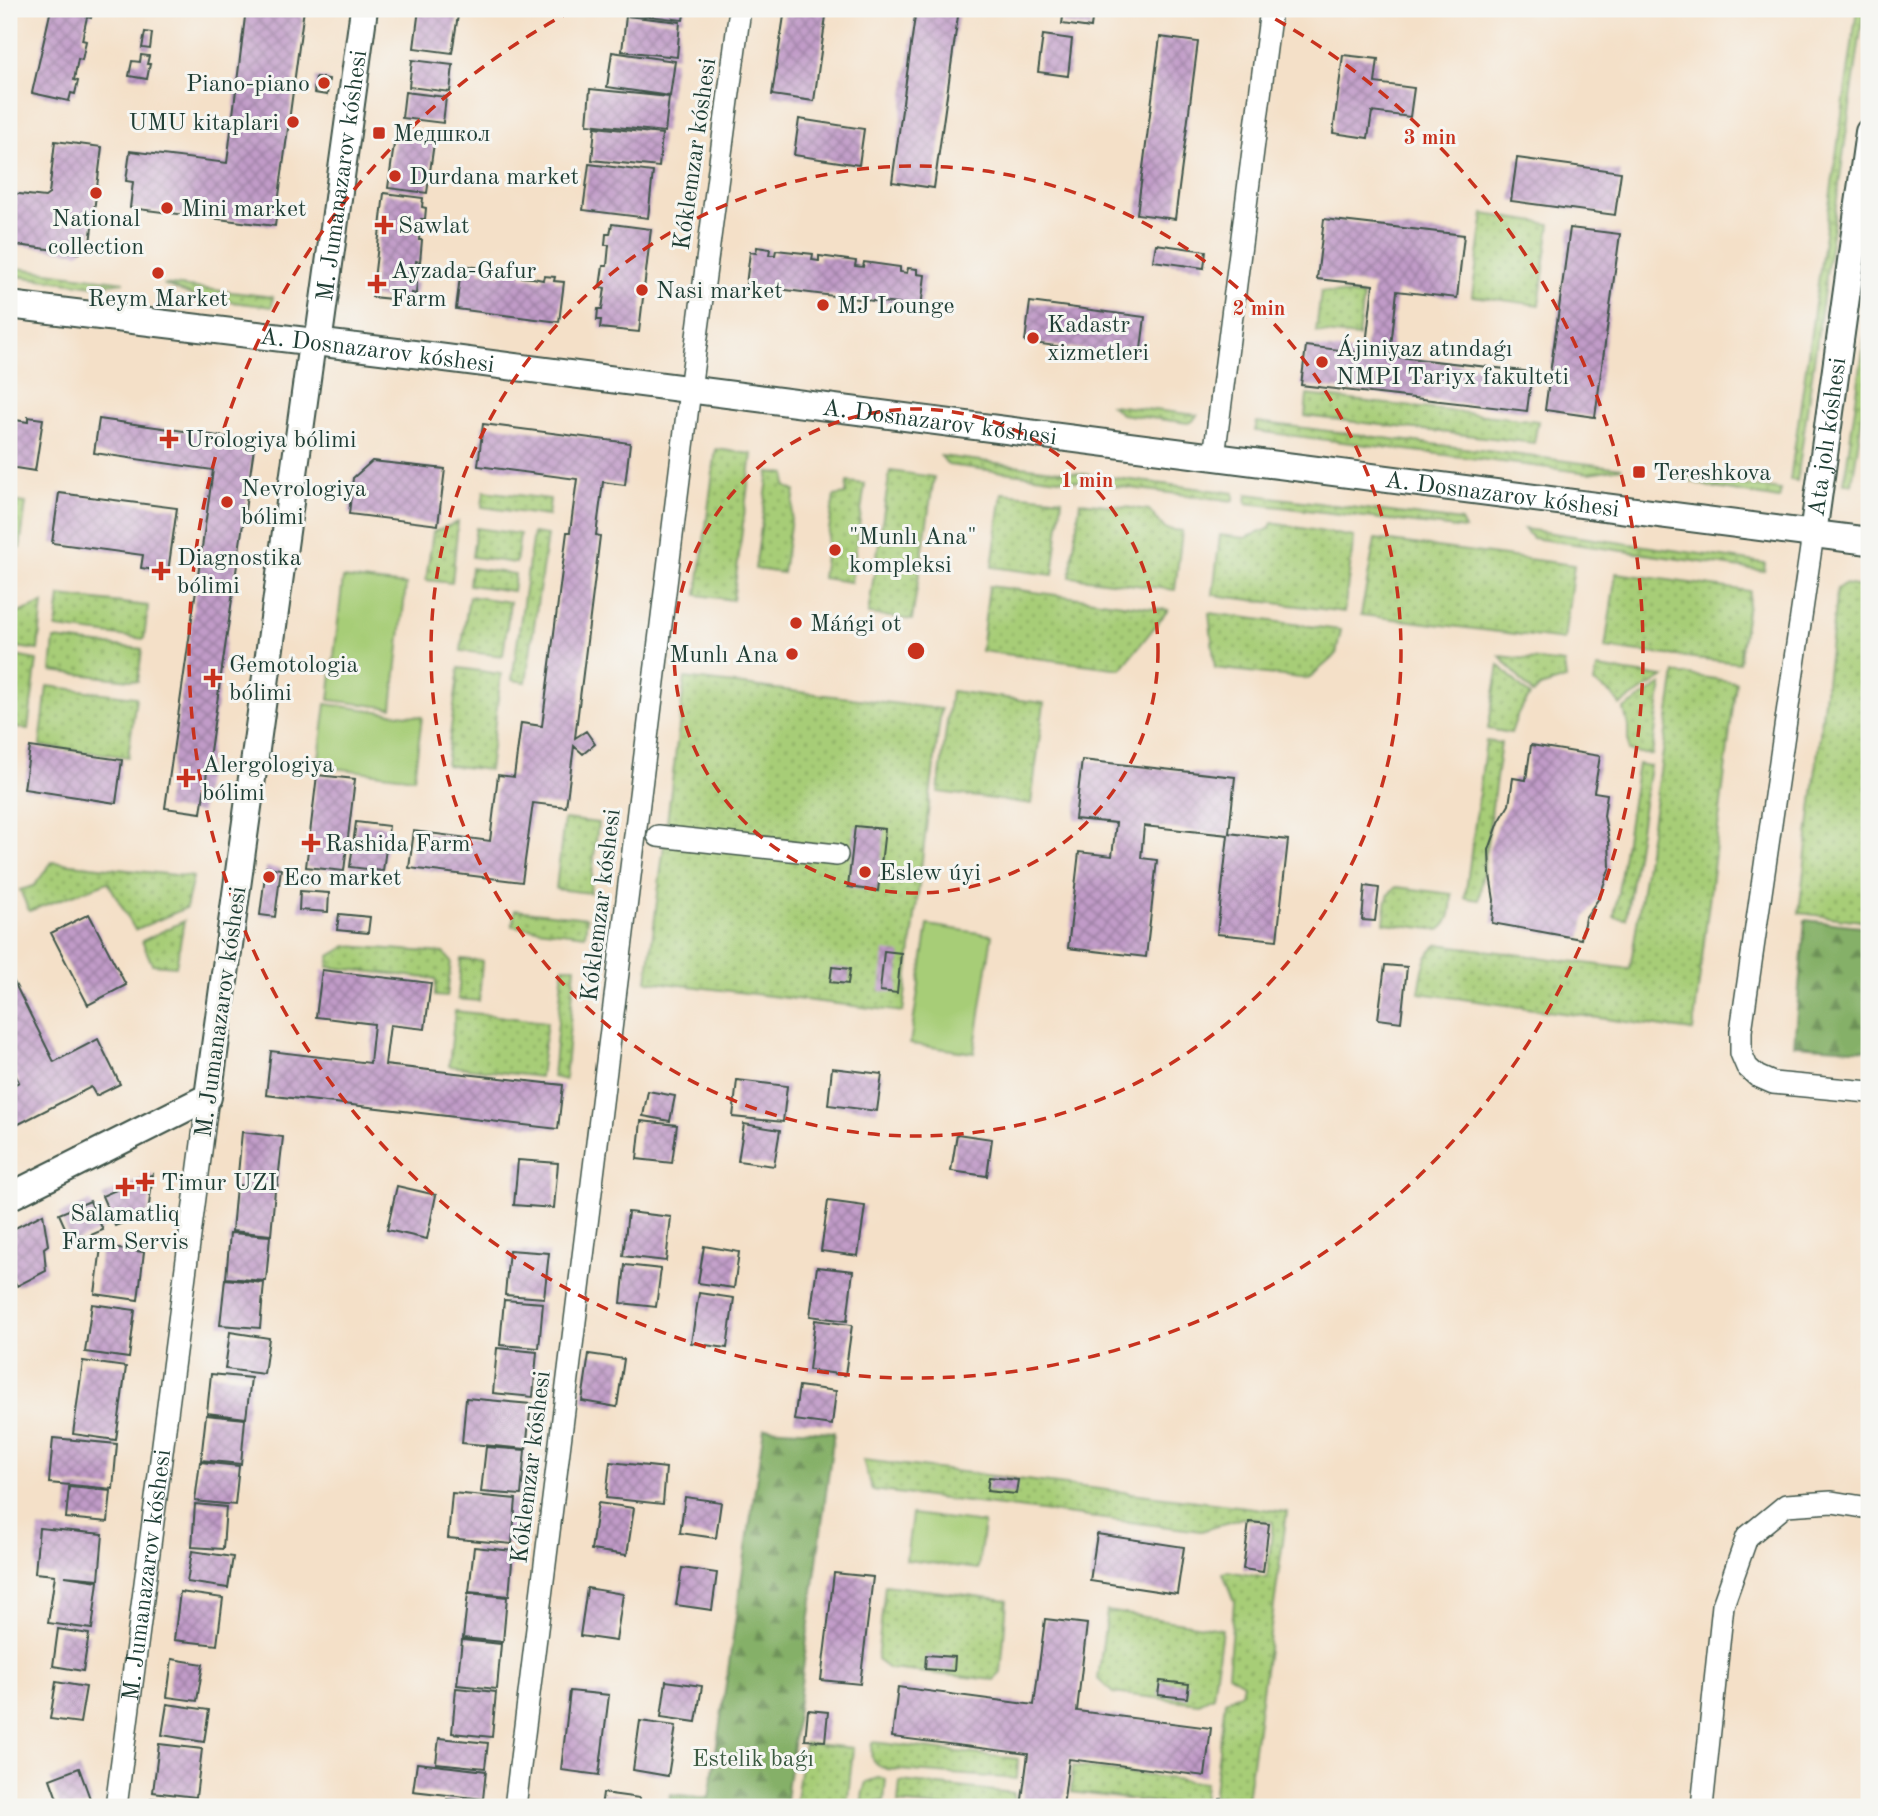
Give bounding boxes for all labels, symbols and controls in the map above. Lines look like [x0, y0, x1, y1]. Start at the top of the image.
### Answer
street label: M. Jumanazarov kóshesi [314, 49, 372, 303]
street label: Kóklemzar kóshesi [671, 57, 721, 252]
place label: Piano-piano [186, 73, 310, 97]
marker: Piano-piano [316, 75, 332, 91]
place label: UMU kitaplari [128, 112, 279, 136]
marker: UMU kitaplari [285, 114, 301, 130]
place label: Медшкол [393, 123, 490, 147]
marker: Медшкол [371, 125, 387, 141]
text: 3 min [1404, 128, 1456, 149]
place label: Durdana market [409, 166, 579, 190]
marker: Durdana market [387, 168, 403, 184]
marker: National collection [88, 185, 104, 201]
place label: Mini market [181, 198, 306, 222]
marker: Mini market [159, 200, 175, 216]
place label: National collection [48, 208, 144, 260]
place label: Sawlat [398, 215, 470, 239]
marker: Sawlat [376, 217, 392, 233]
place label: Ayzada-Gafur Farm [391, 260, 537, 312]
marker: Reym Market [150, 265, 166, 281]
marker: Ayzada-Gafur Farm [369, 276, 385, 292]
place label: Nasi market [656, 280, 783, 304]
marker: Nasi market [634, 282, 650, 298]
place label: Reym Market [88, 288, 228, 312]
place label: MJ Lounge [837, 295, 955, 319]
marker: MJ Lounge [815, 297, 831, 313]
text: 2 min [1233, 299, 1285, 320]
place label: Kadastr xizmetleri [1047, 314, 1149, 366]
street label: A. Dosnazarov kóshesi [258, 325, 496, 378]
marker: Kadastr xizmetleri [1025, 330, 1041, 346]
place label: Ájiniyaz atındaǵı NMPI Tariyx fakulteti [1336, 334, 1569, 390]
marker: Ájiniyaz atındaǵı NMPI Tariyx fakulteti [1314, 354, 1330, 370]
street label: Ata jolı kóshesi [1806, 356, 1851, 518]
street label: A. Dosnazarov kóshesi [821, 397, 1058, 450]
marker: Urologiya bólimi [159, 429, 179, 449]
place label: Urologiya bólimi [185, 429, 357, 453]
place label: Tereshkova [1653, 462, 1771, 486]
marker: Tereshkova [1631, 464, 1647, 480]
street label: A. Dosnazarov kóshesi [1383, 469, 1620, 523]
text: 1 min [1061, 471, 1113, 492]
place label: Nevrologiya bólimi [241, 478, 367, 530]
marker: Nevrologiya bólimi [219, 494, 235, 510]
place label: "Munlı Ana" kompleksi [849, 526, 977, 578]
marker: "Munlı Ana" kompleksi [827, 542, 843, 558]
place label: Diagnostika bólimi [177, 547, 302, 599]
marker: Diagnostika bólimi [151, 561, 171, 581]
place label: Máńgi ot [810, 613, 901, 637]
marker: Máńgi ot [788, 615, 804, 631]
centre of rings [904, 639, 928, 663]
place label: Munlı Ana [669, 644, 778, 668]
marker: Munlı Ana [784, 646, 800, 662]
place label: Gemotologia bólimi [229, 654, 358, 706]
marker: Gemotologia bólimi [203, 668, 223, 688]
place label: Alergologiya bólimi [202, 754, 334, 806]
marker: Alergologiya bólimi [176, 768, 196, 788]
street label: Kóklemzar kóshesi [578, 808, 626, 1003]
place label: Rashida Farm [325, 833, 471, 857]
marker: Rashida Farm [303, 835, 319, 851]
place label: Eslew úyi [879, 862, 981, 886]
marker: Eslew úyi [857, 864, 873, 880]
place label: Eco market [283, 867, 401, 891]
marker: Eco market [261, 869, 277, 885]
street label: M. Jumanazarov kóshesi [192, 885, 252, 1139]
marker: Timur UZI [135, 1172, 155, 1192]
place label: Timur UZI [161, 1172, 277, 1196]
marker: Salamatliq Farm Servis [117, 1179, 133, 1195]
place label: Salamatliq Farm Servis [61, 1203, 189, 1255]
street label: Kóklemzar kóshesi [508, 1370, 556, 1565]
street label: M. Jumanazarov kóshesi [120, 1448, 176, 1702]
park label: Estelik baǵı [692, 1748, 814, 1772]

